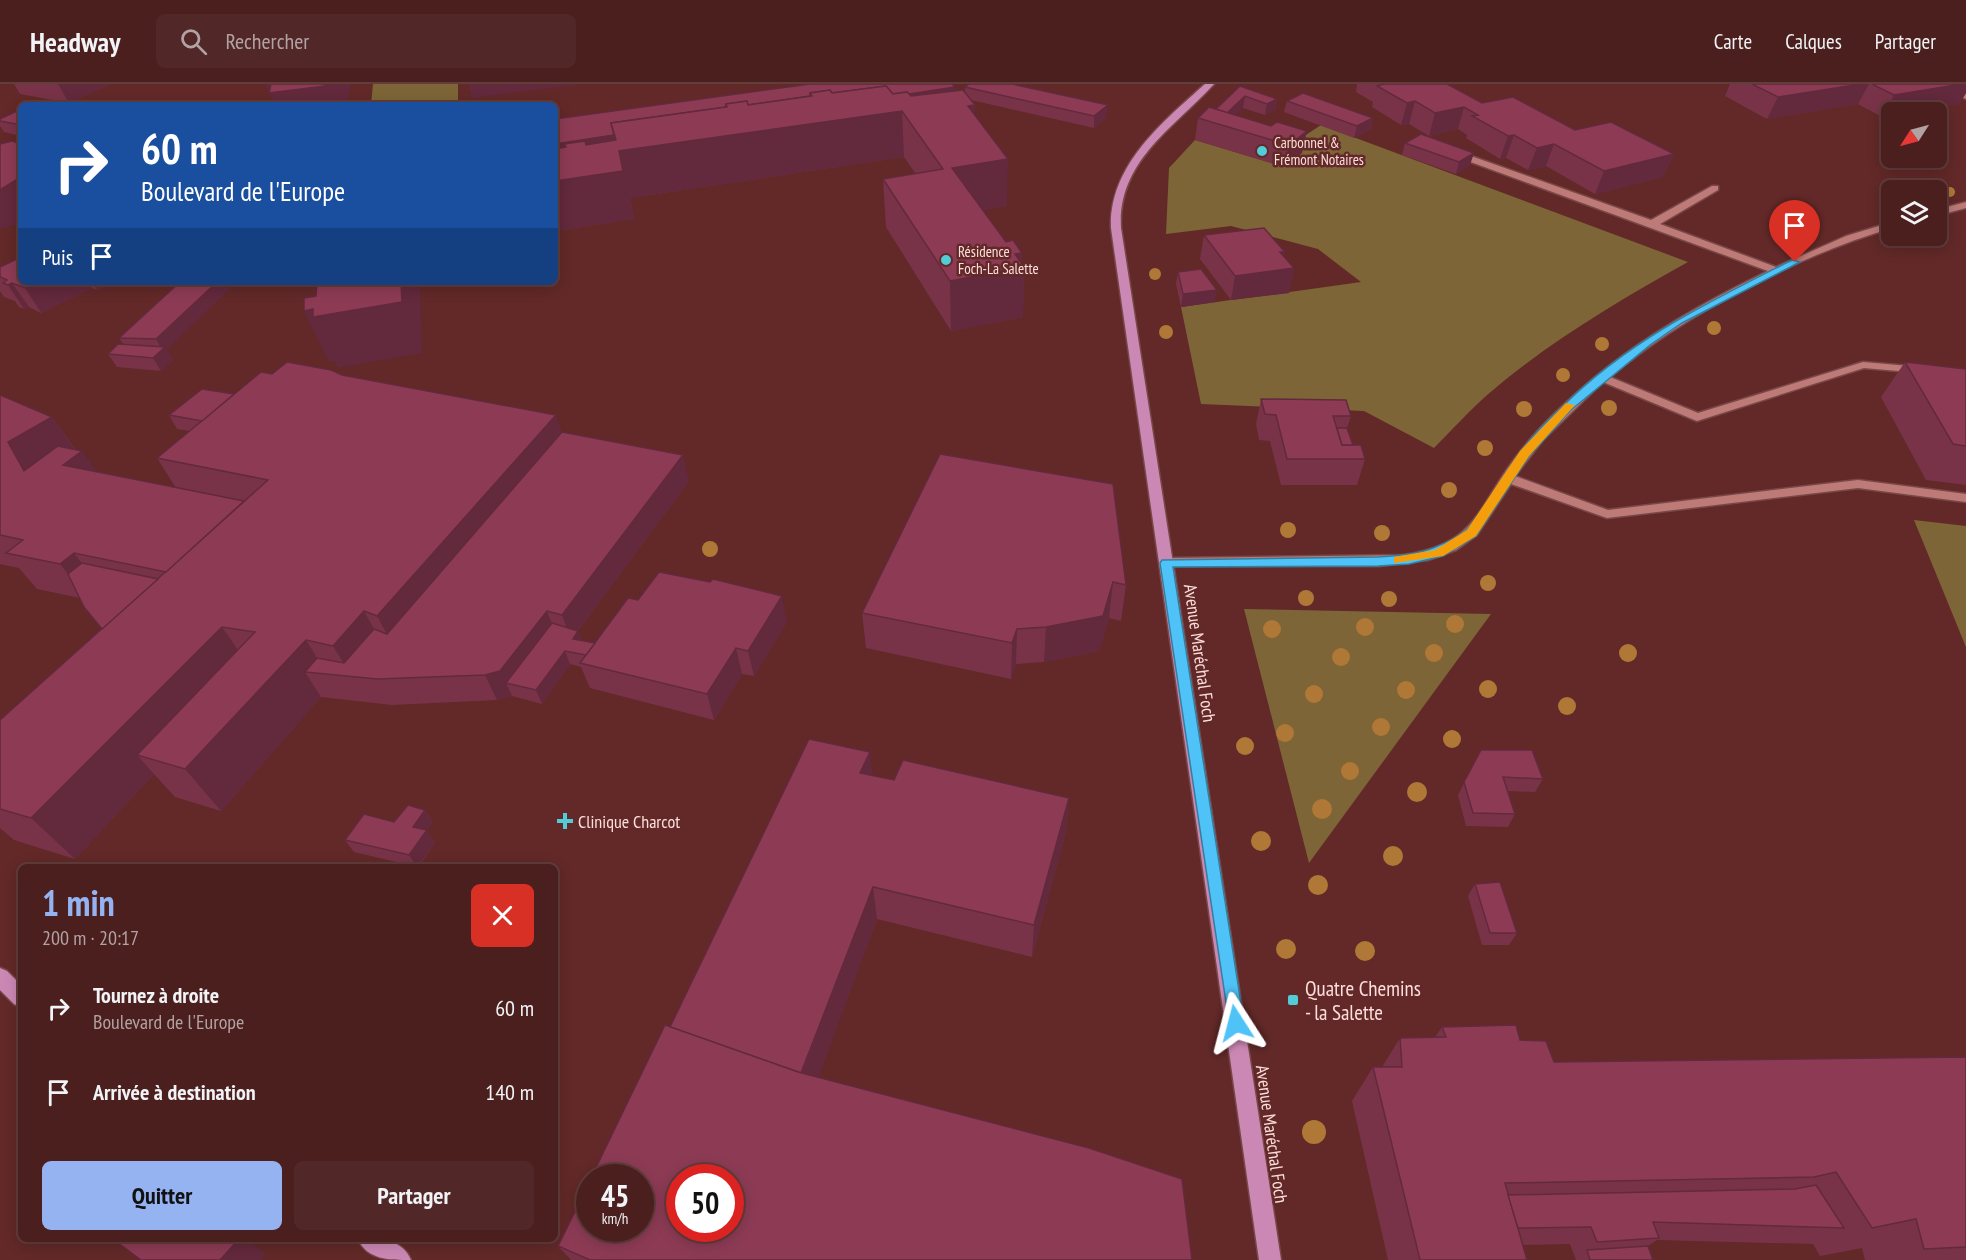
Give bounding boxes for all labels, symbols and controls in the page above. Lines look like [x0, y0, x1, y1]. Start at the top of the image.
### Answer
search box [156, 14, 576, 68]
text: Headway [30, 23, 120, 60]
icon: search [177, 25, 210, 58]
text: Rechercher [225, 27, 309, 55]
text: Carte [1714, 28, 1752, 55]
text: Calques [1785, 28, 1842, 55]
text: Partager [1875, 28, 1936, 55]
north arrow [1881, 102, 1947, 168]
map controls [1881, 102, 1947, 246]
text: 60 m [141, 121, 218, 176]
icon: right [42, 126, 120, 204]
place label: Carbonnel & Frémont Notaires [1274, 133, 1364, 169]
marker: Carbonnel & Frémont Notaires [1255, 144, 1269, 158]
text: Boulevard de l'Europe [141, 174, 345, 208]
button: layers [1881, 180, 1947, 246]
pin [1769, 200, 1820, 262]
icon: arrive [1778, 209, 1811, 242]
icon: arrive [85, 240, 118, 273]
place label: Résidence Foch-La Salette [958, 242, 1039, 278]
text: Puis [42, 243, 73, 271]
marker: Résidence Foch-La Salette [939, 253, 953, 267]
street label: Avenue Maréchal Foch [1179, 582, 1221, 724]
place label: Clinique Charcot [578, 810, 680, 833]
marker: Clinique Charcot [556, 812, 574, 830]
text: 1 min [42, 879, 115, 926]
button: close [471, 884, 534, 947]
text: 200 m · 20:17 [42, 925, 139, 951]
place label: Quatre Chemins - la Salette [1305, 975, 1421, 1026]
text: Tournez à droite [93, 981, 219, 1009]
position arrow [1204, 991, 1268, 1055]
icon: right [42, 992, 75, 1025]
marker: Quatre Chemins - la Salette [1286, 993, 1300, 1007]
text: 60 m [495, 994, 534, 1022]
text: Boulevard de l'Europe [93, 1009, 244, 1035]
street label: Avenue Maréchal Foch [1251, 1063, 1293, 1205]
icon: arrive [42, 1076, 75, 1109]
text: Arrivée à destination [93, 1078, 256, 1106]
text: 140 m [485, 1078, 534, 1106]
button: Quitter [42, 1161, 282, 1230]
button: Partager [294, 1161, 534, 1230]
speed limit sign: 50 [666, 1164, 744, 1242]
text: 45 [601, 1176, 629, 1215]
text: km/h [602, 1209, 628, 1228]

